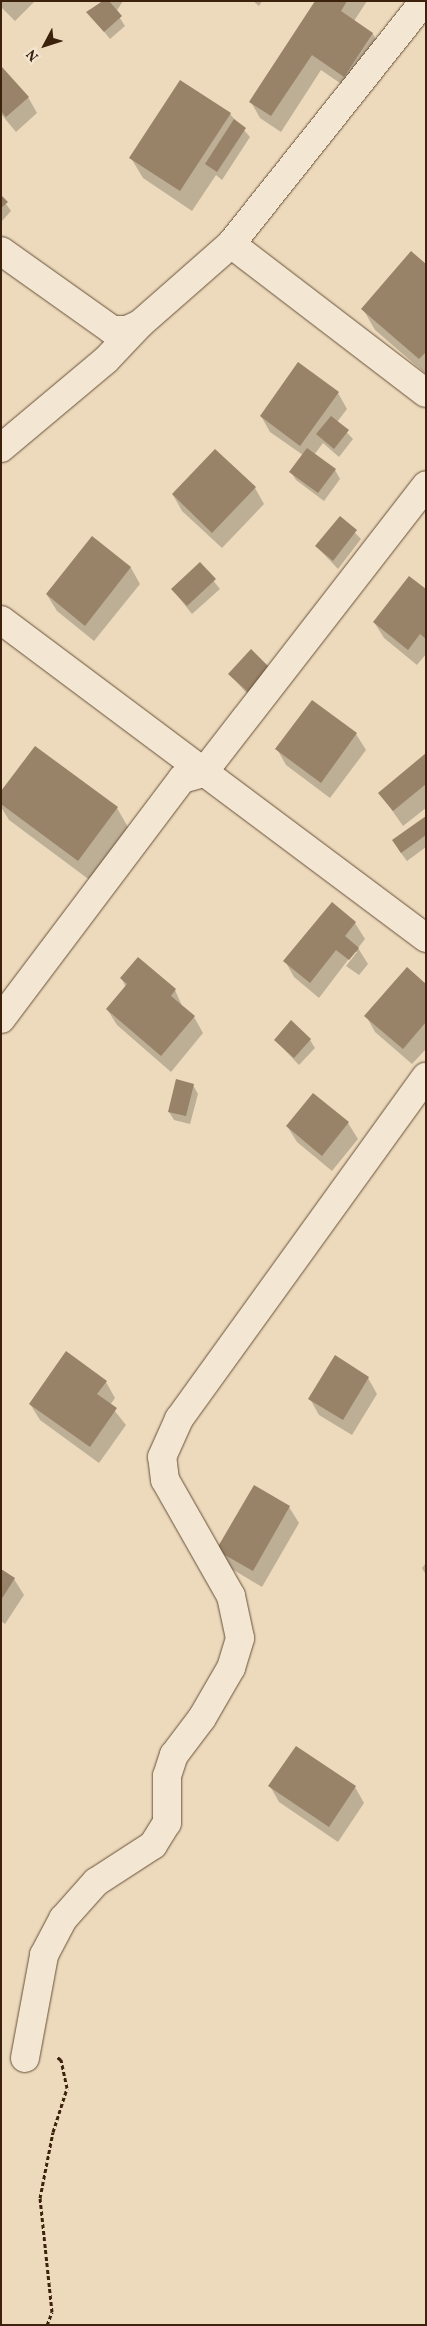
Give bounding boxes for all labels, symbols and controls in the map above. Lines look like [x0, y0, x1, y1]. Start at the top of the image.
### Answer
north arrow [20, 20, 70, 70]
text: N [23, 45, 44, 65]

